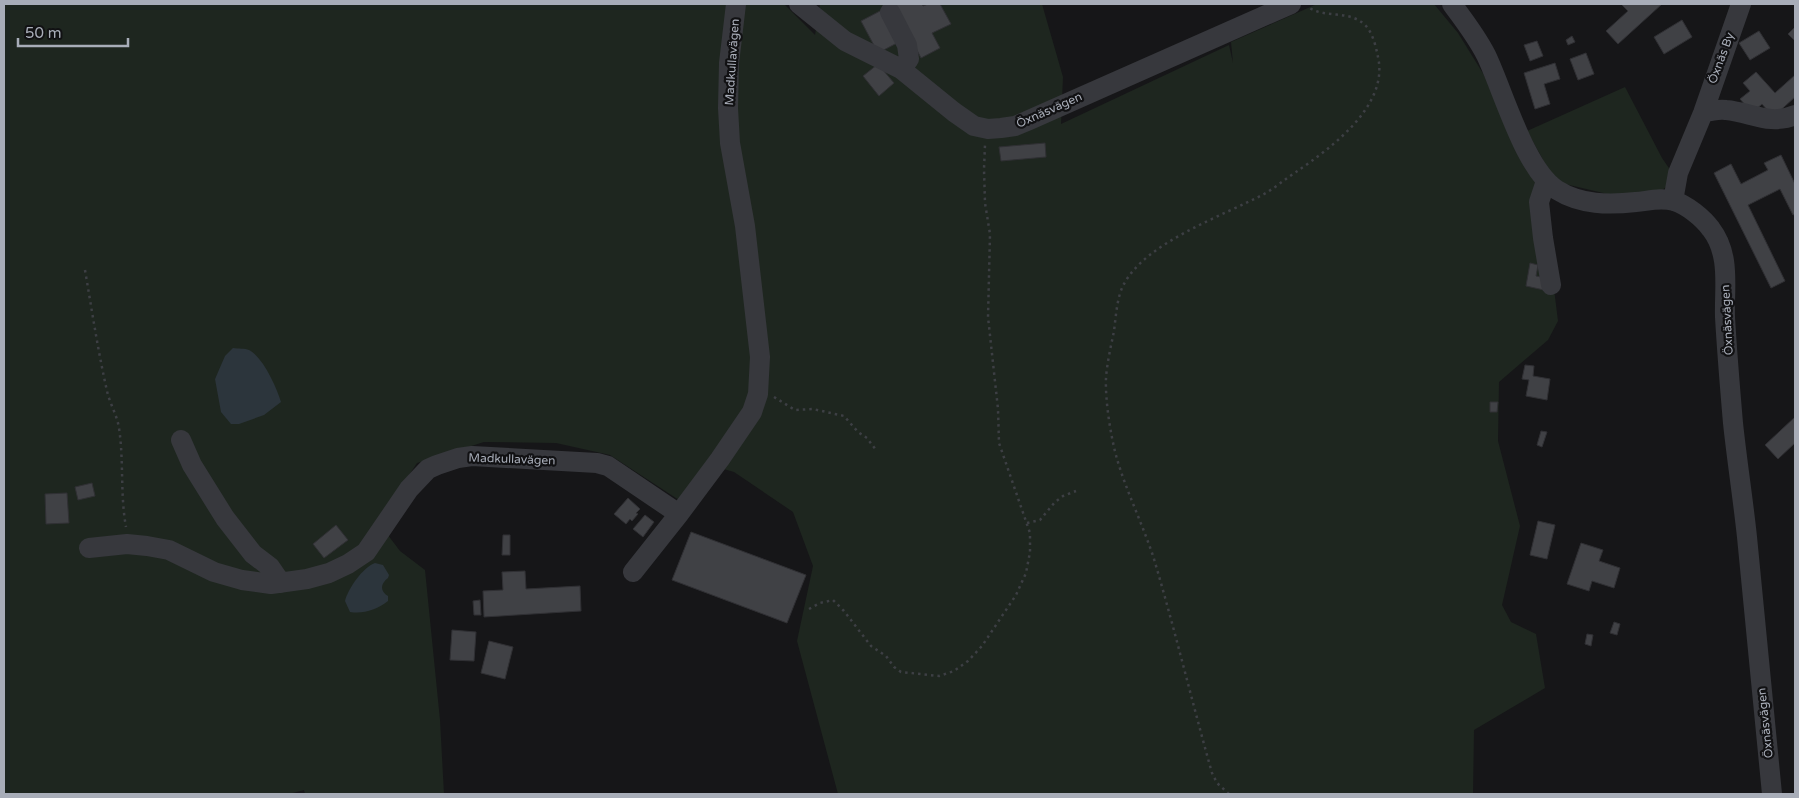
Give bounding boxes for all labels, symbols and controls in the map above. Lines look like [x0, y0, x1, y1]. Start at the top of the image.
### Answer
scale bar [18, 15, 128, 47]
street label: Madkullavägen [722, 18, 742, 106]
text: 50 m [25, 24, 62, 42]
street label: Öxnäs By [1705, 30, 1737, 86]
street label: Öxnäsvägen [1014, 89, 1084, 131]
street label: Öxnäsvägen [1718, 284, 1736, 356]
street label: Madkullavägen [468, 450, 556, 468]
street label: Öxnäsvägen [1754, 687, 1776, 759]

